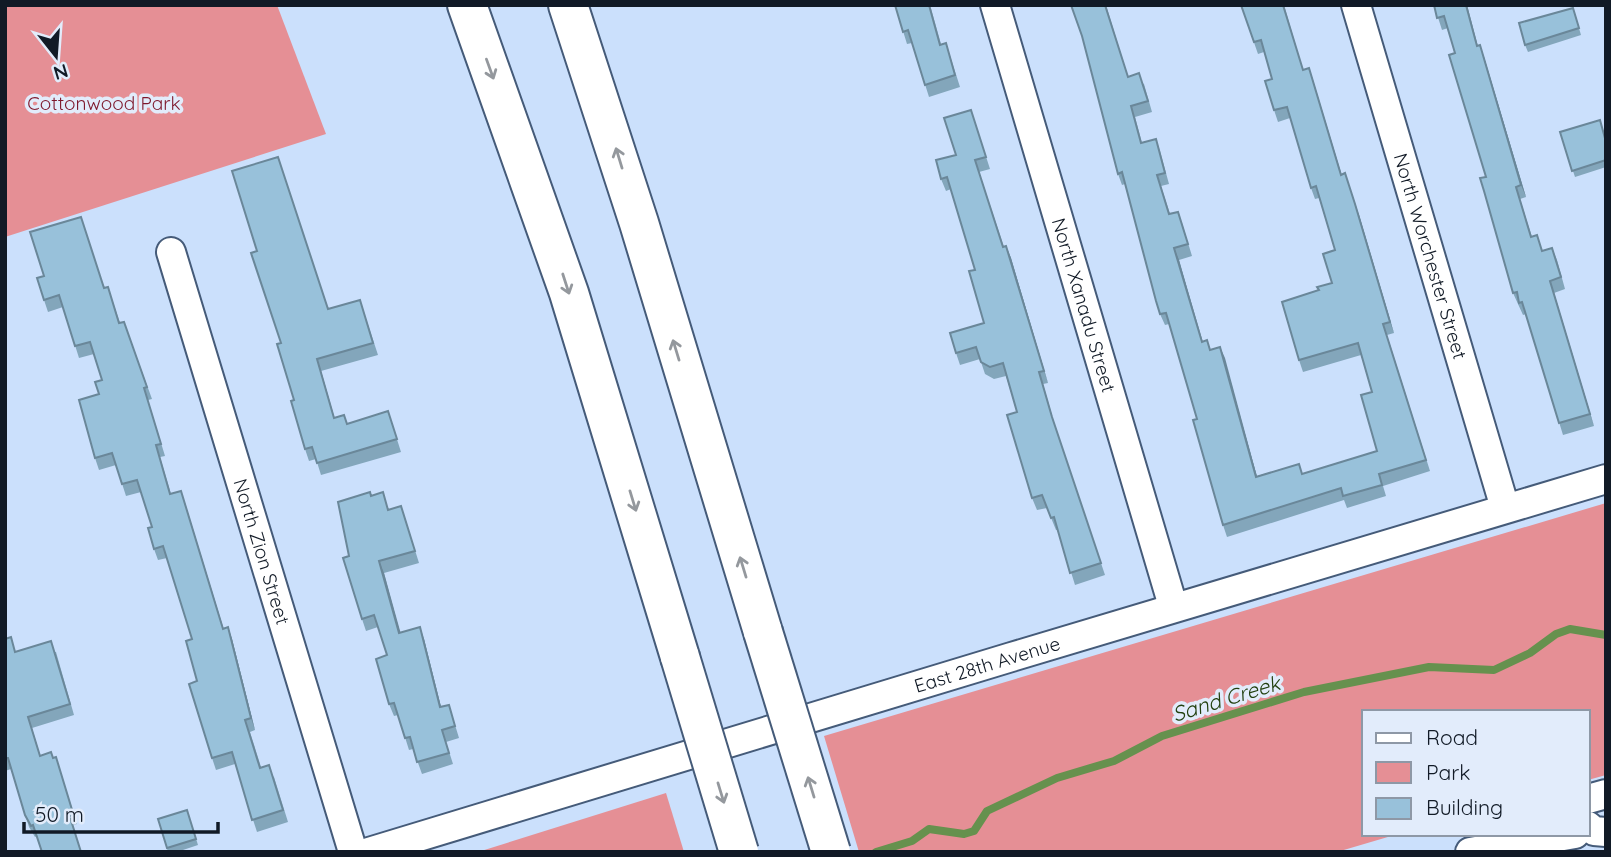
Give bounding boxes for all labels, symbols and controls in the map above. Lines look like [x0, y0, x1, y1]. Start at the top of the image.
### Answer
north arrow [21, 21, 91, 91]
one-way arrow [485, 58, 497, 80]
text: N [51, 59, 71, 86]
park label: Cottonwood Park [27, 91, 181, 115]
one-way arrow [611, 147, 624, 169]
street label: North Worchester Street [1389, 150, 1472, 362]
street label: North Xanadu Street [1047, 215, 1121, 395]
one-way arrow [561, 272, 573, 294]
one-way arrow [669, 339, 682, 361]
street label: North Zion Street [228, 476, 295, 627]
one-way arrow [627, 490, 640, 512]
one-way arrow [736, 556, 749, 578]
street label: East 28th Avenue [911, 631, 1063, 698]
water label: Sand Creek [1169, 669, 1285, 727]
legend [1362, 710, 1590, 836]
text: Road [1426, 724, 1478, 750]
text: Park [1426, 759, 1470, 785]
one-way arrow [803, 776, 816, 798]
one-way arrow [716, 781, 729, 803]
scale bar [24, 790, 219, 834]
text: Building [1426, 794, 1503, 820]
text: 50 m [35, 801, 84, 827]

